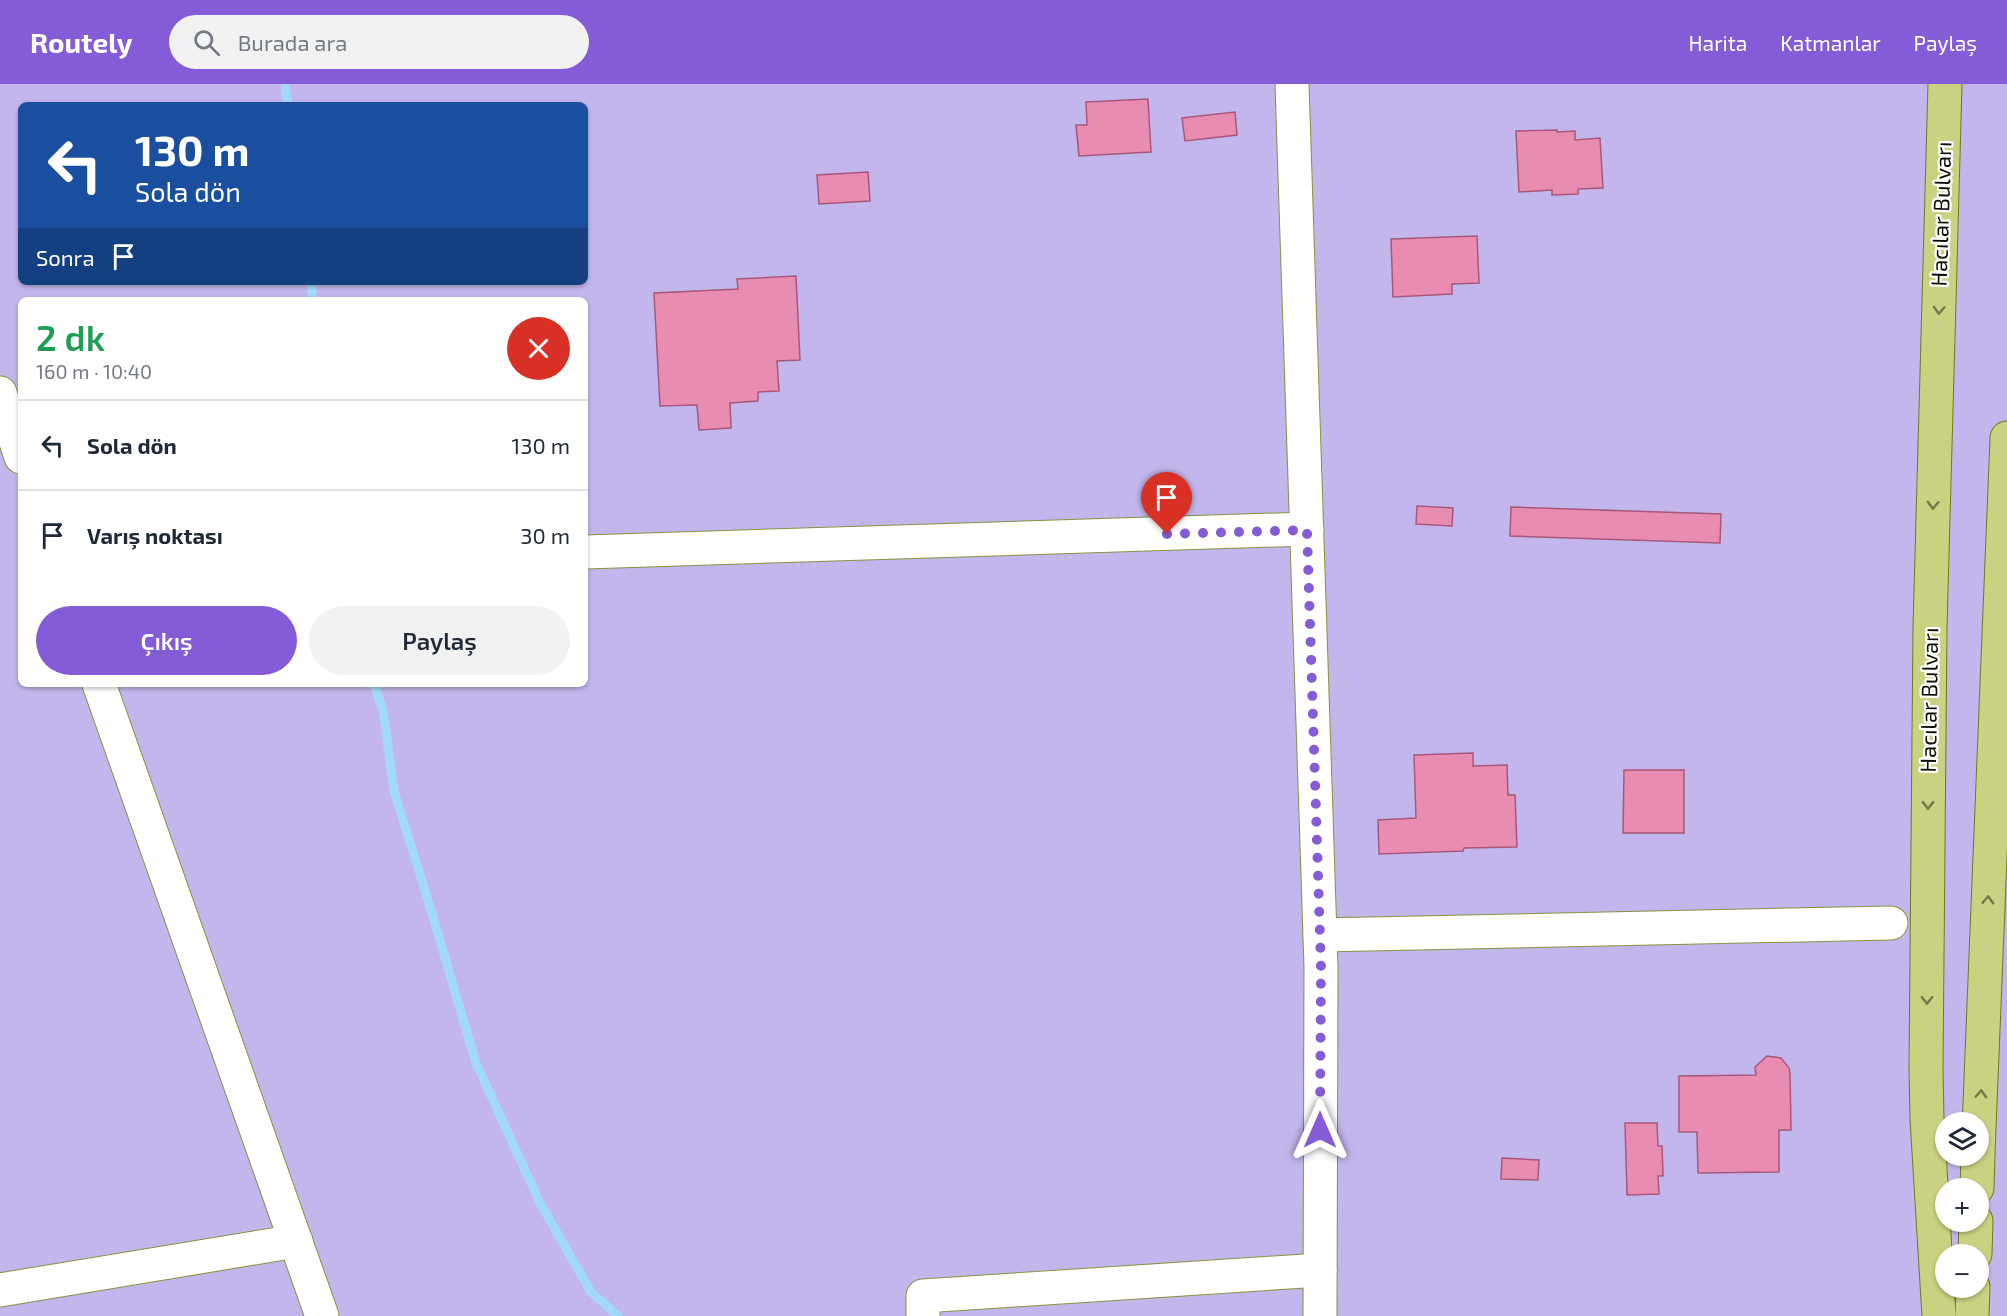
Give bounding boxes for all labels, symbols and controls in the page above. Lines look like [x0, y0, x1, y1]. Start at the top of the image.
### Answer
search box [169, 15, 589, 69]
text: Routely [30, 25, 133, 59]
icon: search [190, 26, 223, 59]
text: Burada ara [238, 29, 347, 55]
text: Harita [1689, 30, 1747, 55]
text: Katmanlar [1780, 30, 1881, 55]
text: Paylaş [1914, 30, 1977, 55]
text: 130 m [135, 124, 250, 174]
icon: left [36, 126, 114, 204]
street label: Hacılar Bulvarı [1924, 141, 1956, 287]
text: Sola dön [135, 175, 241, 207]
icon: arrive [107, 240, 140, 273]
text: Sonra [36, 244, 95, 270]
one-way arrow [1932, 306, 1945, 315]
text: 2 dk [36, 315, 105, 358]
button: close [507, 317, 570, 380]
text: 160 m · 10:40 [36, 359, 152, 383]
icon: left [36, 429, 69, 462]
text: Sola dön [87, 432, 177, 458]
text: 130 m [512, 432, 570, 458]
pin [1141, 472, 1192, 534]
icon: arrive [1150, 481, 1183, 514]
one-way arrow [1927, 501, 1940, 510]
icon: arrive [36, 519, 69, 552]
text: Varış noktası [87, 522, 223, 548]
text: 30 m [520, 522, 570, 548]
button: Çıkış [36, 606, 297, 675]
button: Paylaş [309, 606, 570, 675]
street label: Hacılar Bulvarı [1914, 627, 1942, 773]
one-way arrow [1922, 801, 1934, 810]
one-way arrow [1982, 895, 1995, 904]
one-way arrow [1921, 996, 1933, 1005]
one-way arrow [1974, 1090, 1987, 1099]
position arrow [1288, 1098, 1352, 1162]
map controls [1935, 1112, 1989, 1298]
button: layers [1935, 1112, 1989, 1166]
button: + [1935, 1178, 1989, 1232]
button: − [1935, 1244, 1989, 1298]

